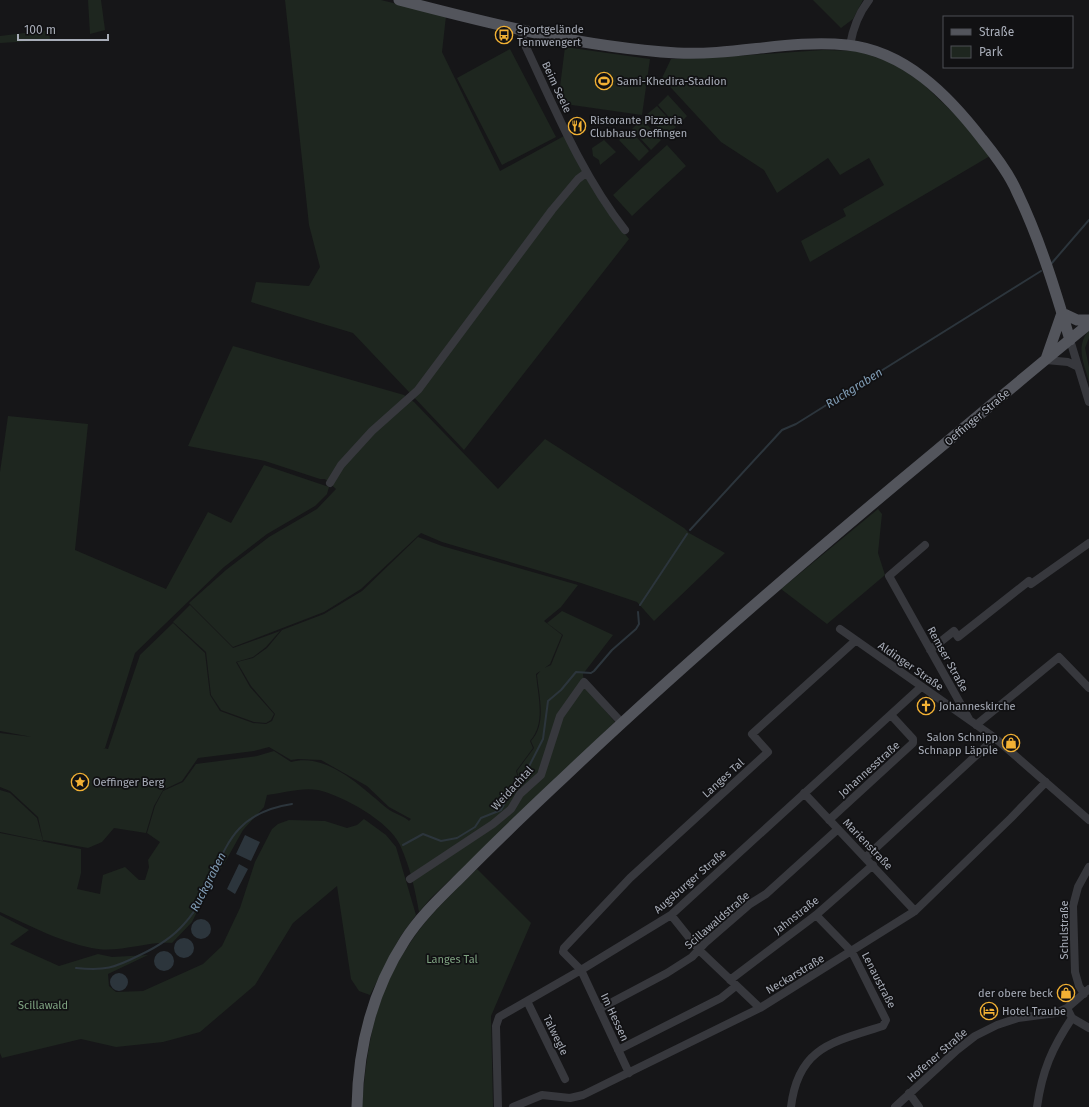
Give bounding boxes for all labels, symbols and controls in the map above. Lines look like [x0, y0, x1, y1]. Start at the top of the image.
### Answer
scale bar [18, 16, 108, 42]
legend [943, 16, 1073, 68]
text: 100 m [24, 23, 56, 37]
place label: Sportgelände Tennwengert [517, 23, 584, 49]
bus stop icon: Sportgelände Tennwengert [494, 25, 514, 45]
text: Straße [979, 25, 1014, 39]
text: Park [979, 45, 1003, 59]
street label: Beim Seele [539, 59, 574, 115]
sports icon: Sami-Khedira-Stadion [594, 71, 614, 91]
place label: Sami-Khedira-Stadion [617, 75, 727, 88]
place label: Ristorante Pizzeria Clubhaus Oeffingen [590, 114, 687, 140]
restaurant icon: Ristorante Pizzeria Clubhaus Oeffingen [567, 116, 587, 136]
water label: Ruckgraben [823, 365, 885, 411]
street label: Oeffinger Straße [942, 386, 1013, 448]
street label: Remser Straße [924, 624, 971, 694]
street label: Aldinger Straße [876, 639, 946, 694]
church icon: Johanneskirche [916, 696, 936, 716]
place label: Johanneskirche [939, 700, 1016, 713]
place label: Salon Schnipp Schnapp Läpple [918, 731, 998, 757]
shop icon: Salon Schnipp Schnapp Läpple [1001, 733, 1021, 753]
street label: Johannesstraße [836, 739, 903, 800]
street label: Langes Tal [700, 756, 747, 800]
street label: Weidachtal [489, 764, 536, 813]
place icon: Oeffinger Berg [70, 772, 90, 792]
place label: Oeffinger Berg [93, 776, 165, 789]
street label: Marienstraße [840, 816, 895, 873]
street label: Augsburger Straße [652, 846, 729, 916]
water label: Ruckgraben [187, 850, 229, 914]
street label: Scillawaldstraße [682, 889, 752, 952]
street label: Jahnstraße [771, 894, 821, 937]
street label: Schulstraße [1058, 901, 1071, 959]
street label: Lenaustraße [859, 950, 898, 1011]
street label: Neckarstraße [764, 952, 827, 997]
park label: Langes Tal [426, 953, 478, 966]
shop icon: der obere beck [1056, 983, 1076, 1003]
place label: der obere beck [978, 987, 1053, 1000]
street label: Im Hessen [598, 991, 631, 1043]
park label: Scillawald [18, 999, 68, 1012]
hotel icon: Hotel Traube [979, 1001, 999, 1021]
place label: Hotel Traube [1002, 1005, 1066, 1018]
street label: Talwegle [540, 1013, 571, 1057]
street label: Hofener Straße [905, 1026, 970, 1085]

